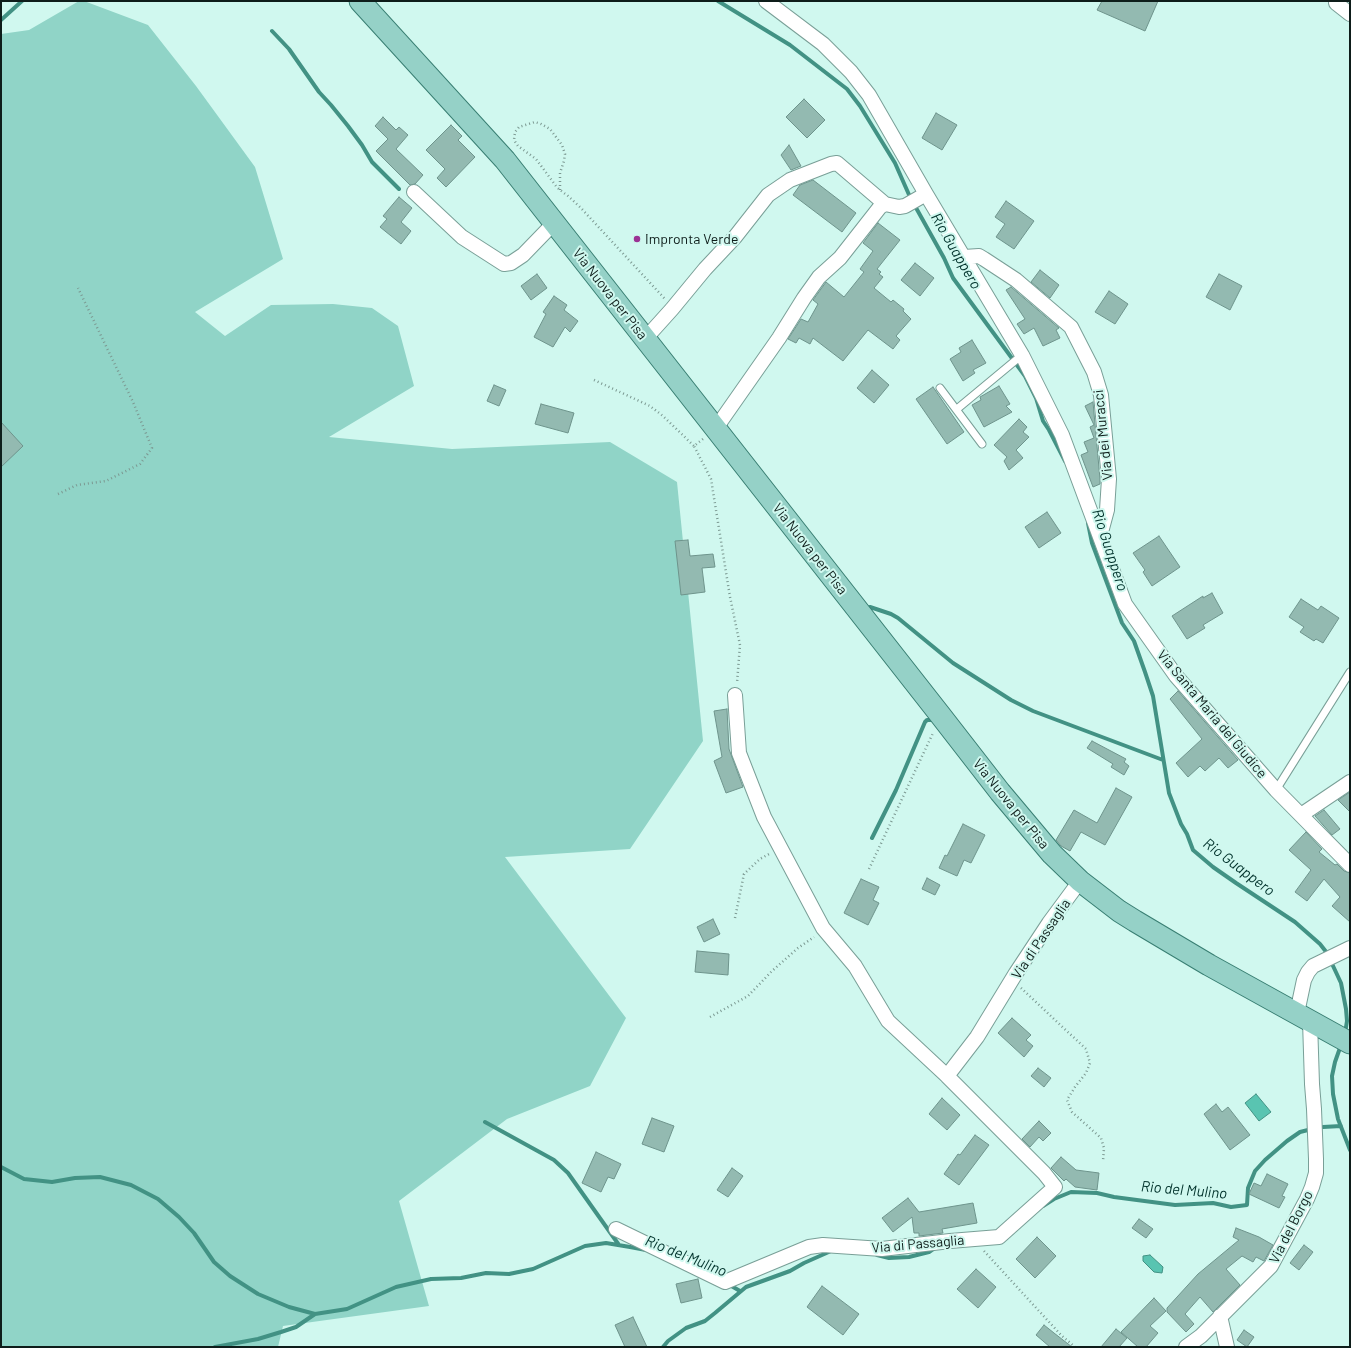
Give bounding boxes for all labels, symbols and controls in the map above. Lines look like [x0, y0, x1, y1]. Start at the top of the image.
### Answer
water label: Rio Guappero [927, 210, 985, 292]
place label: Impronta Verde [645, 231, 738, 247]
marker: Impronta Verde [632, 234, 642, 244]
street label: Via Nuova per Pisa [569, 245, 651, 343]
street label: Via dei Muracci [1090, 389, 1116, 481]
street label: Via Nuova per Pisa [769, 500, 851, 598]
water label: Rio Guappero [1088, 507, 1132, 593]
street label: Via Santa Maria del Giudice [1153, 646, 1271, 782]
street label: Via Nuova per Pisa [969, 755, 1053, 853]
water label: Rio Guappero [1200, 834, 1278, 900]
street label: Via di Passaglia [1008, 896, 1074, 982]
water label: Rio del Mulino [1140, 1177, 1228, 1203]
street label: Via del Borgo [1266, 1188, 1316, 1266]
water label: Rio del Mulino [643, 1231, 729, 1281]
street label: Via di Passaglia [871, 1232, 965, 1256]

